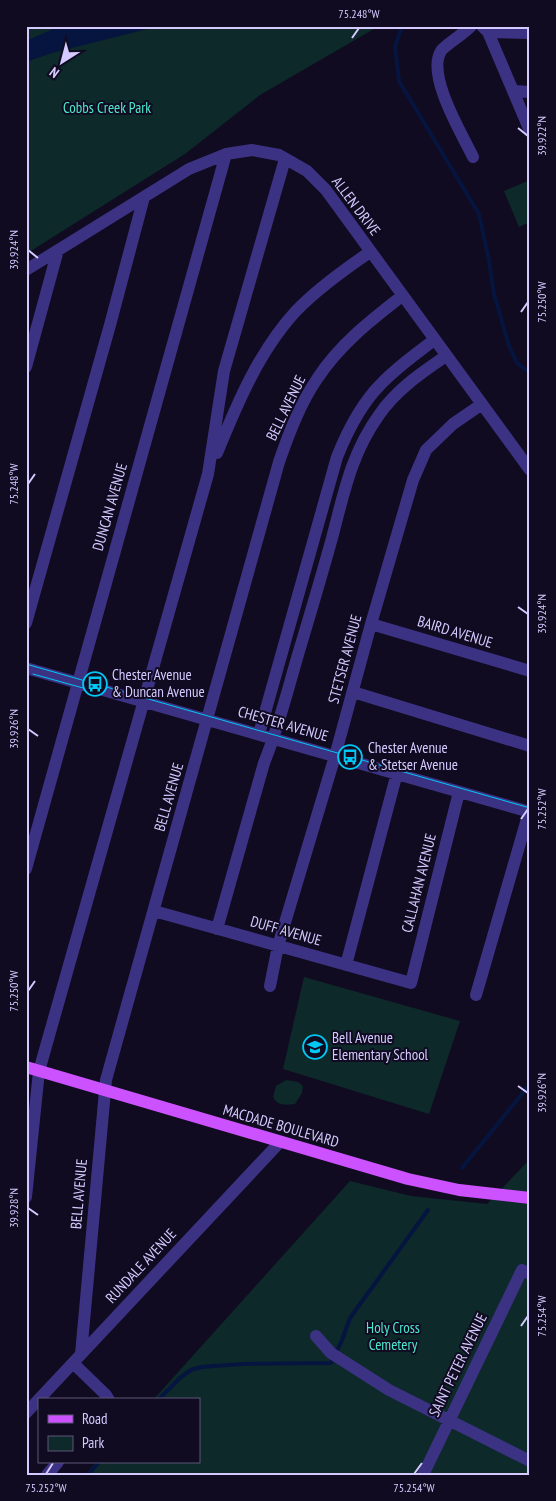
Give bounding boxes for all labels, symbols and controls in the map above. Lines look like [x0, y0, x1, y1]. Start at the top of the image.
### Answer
text: 75.248°W [338, 6, 380, 21]
north arrow [38, 38, 88, 88]
text: N [46, 63, 63, 82]
park label: Cobbs Creek Park [63, 98, 151, 117]
text: 39.922°N [534, 116, 549, 156]
street label: ALLEN DRIVE [328, 172, 385, 239]
text: 39.924°N [6, 230, 21, 270]
text: 75.250°W [534, 281, 549, 323]
street label: BELL AVENUE [262, 372, 310, 444]
street label: DUNCAN AVENUE [88, 461, 131, 553]
text: 75.248°W [6, 463, 21, 505]
text: 39.924°N [534, 594, 549, 634]
street label: BAIRD AVENUE [415, 611, 495, 652]
street label: STETSER AVENUE [324, 612, 366, 705]
place label: Chester Avenue & Duncan Avenue [112, 665, 205, 701]
bus stop icon: Chester Avenue & Duncan Avenue [82, 671, 108, 697]
street label: CHESTER AVENUE [236, 702, 331, 745]
text: 39.926°N [6, 709, 21, 749]
place label: Chester Avenue & Stetser Avenue [368, 738, 458, 774]
bus stop icon: Chester Avenue & Stetser Avenue [337, 744, 363, 770]
street label: BELL AVENUE [150, 760, 187, 833]
text: 75.252°W [534, 788, 549, 830]
street label: CALLAHAN AVENUE [397, 831, 440, 934]
street label: DUFF AVENUE [248, 911, 324, 950]
text: 75.250°W [6, 970, 21, 1012]
place label: Bell Avenue Elementary School [332, 1028, 429, 1064]
school or university icon: Bell Avenue Elementary School [302, 1034, 328, 1060]
text: 39.926°N [534, 1073, 549, 1113]
street label: MACDADE BOULEVARD [221, 1100, 341, 1151]
street label: BELL AVENUE [66, 1158, 91, 1230]
text: 39.928°N [6, 1188, 21, 1228]
street label: RUNDALE AVENUE [101, 1224, 180, 1307]
text: 75.254°W [534, 1295, 549, 1337]
street label: SAINT PETER AVENUE [424, 1310, 491, 1420]
park label: Holy Cross Cemetery [366, 1318, 420, 1354]
legend [38, 1398, 200, 1464]
text: Road [82, 1409, 108, 1428]
text: Park [82, 1433, 104, 1452]
text: 75.252°W [25, 1480, 67, 1495]
text: 75.254°W [393, 1480, 435, 1495]

